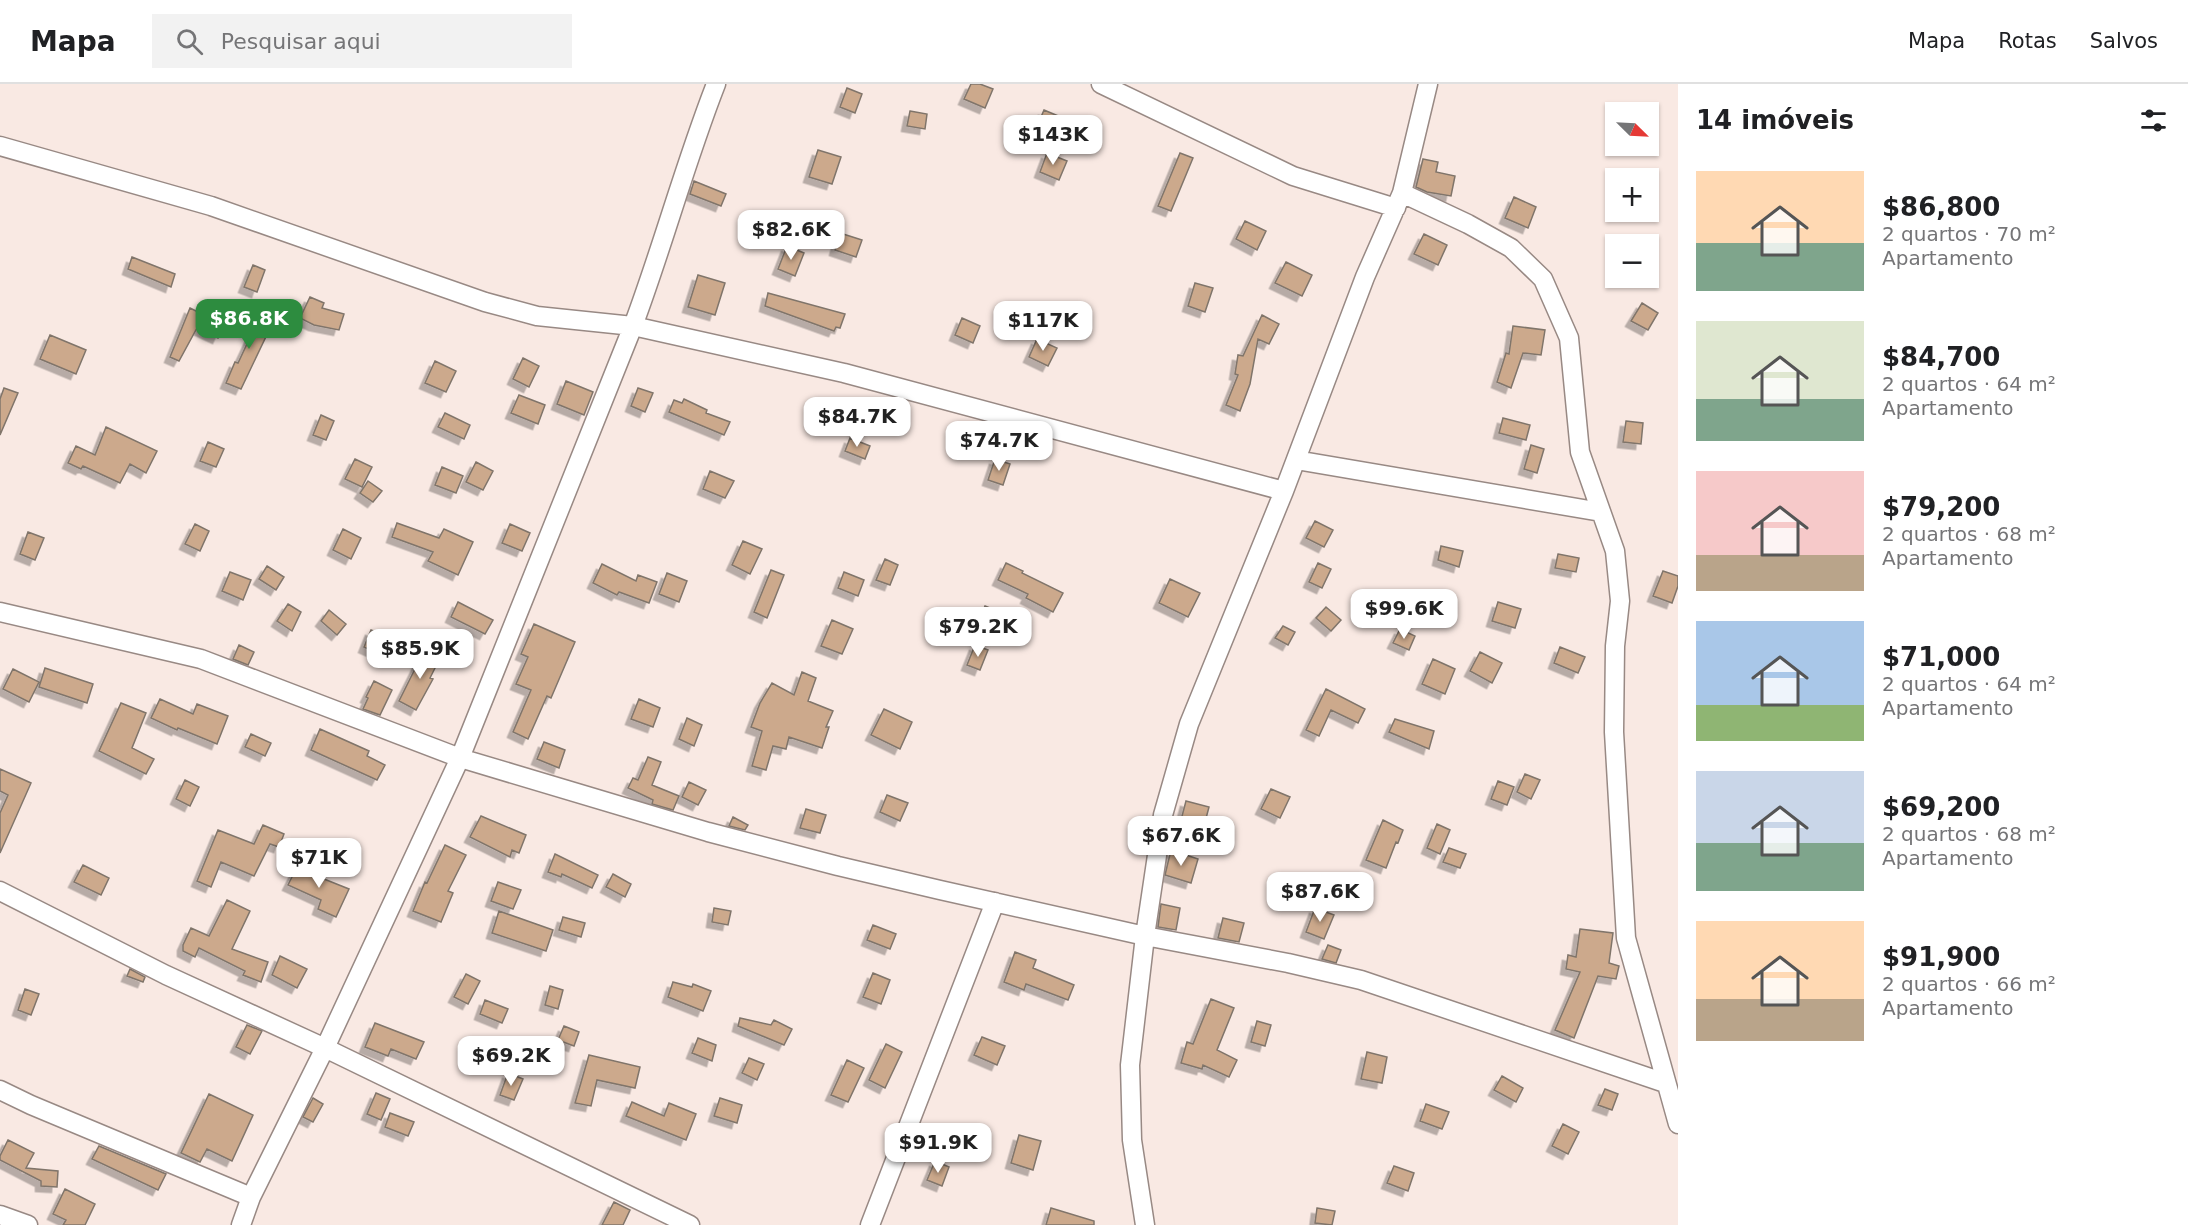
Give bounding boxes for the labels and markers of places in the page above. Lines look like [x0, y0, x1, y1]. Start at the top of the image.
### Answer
pin: $143K [1011, 115, 1095, 166]
pin: $82.6K [742, 210, 840, 261]
pin: $86.8K [200, 299, 298, 350]
pin: $117K [1001, 301, 1085, 352]
pin: $84.7K [808, 397, 906, 448]
pin: $74.7K [950, 421, 1048, 472]
pin: $99.6K [1355, 589, 1453, 640]
pin: $79.2K [929, 607, 1027, 658]
pin: $85.9K [371, 629, 469, 680]
pin: $67.6K [1132, 816, 1230, 867]
pin: $71K [283, 838, 355, 889]
pin: $87.6K [1271, 872, 1369, 923]
pin: $69.2K [462, 1036, 560, 1087]
pin: $91.9K [889, 1123, 987, 1174]

